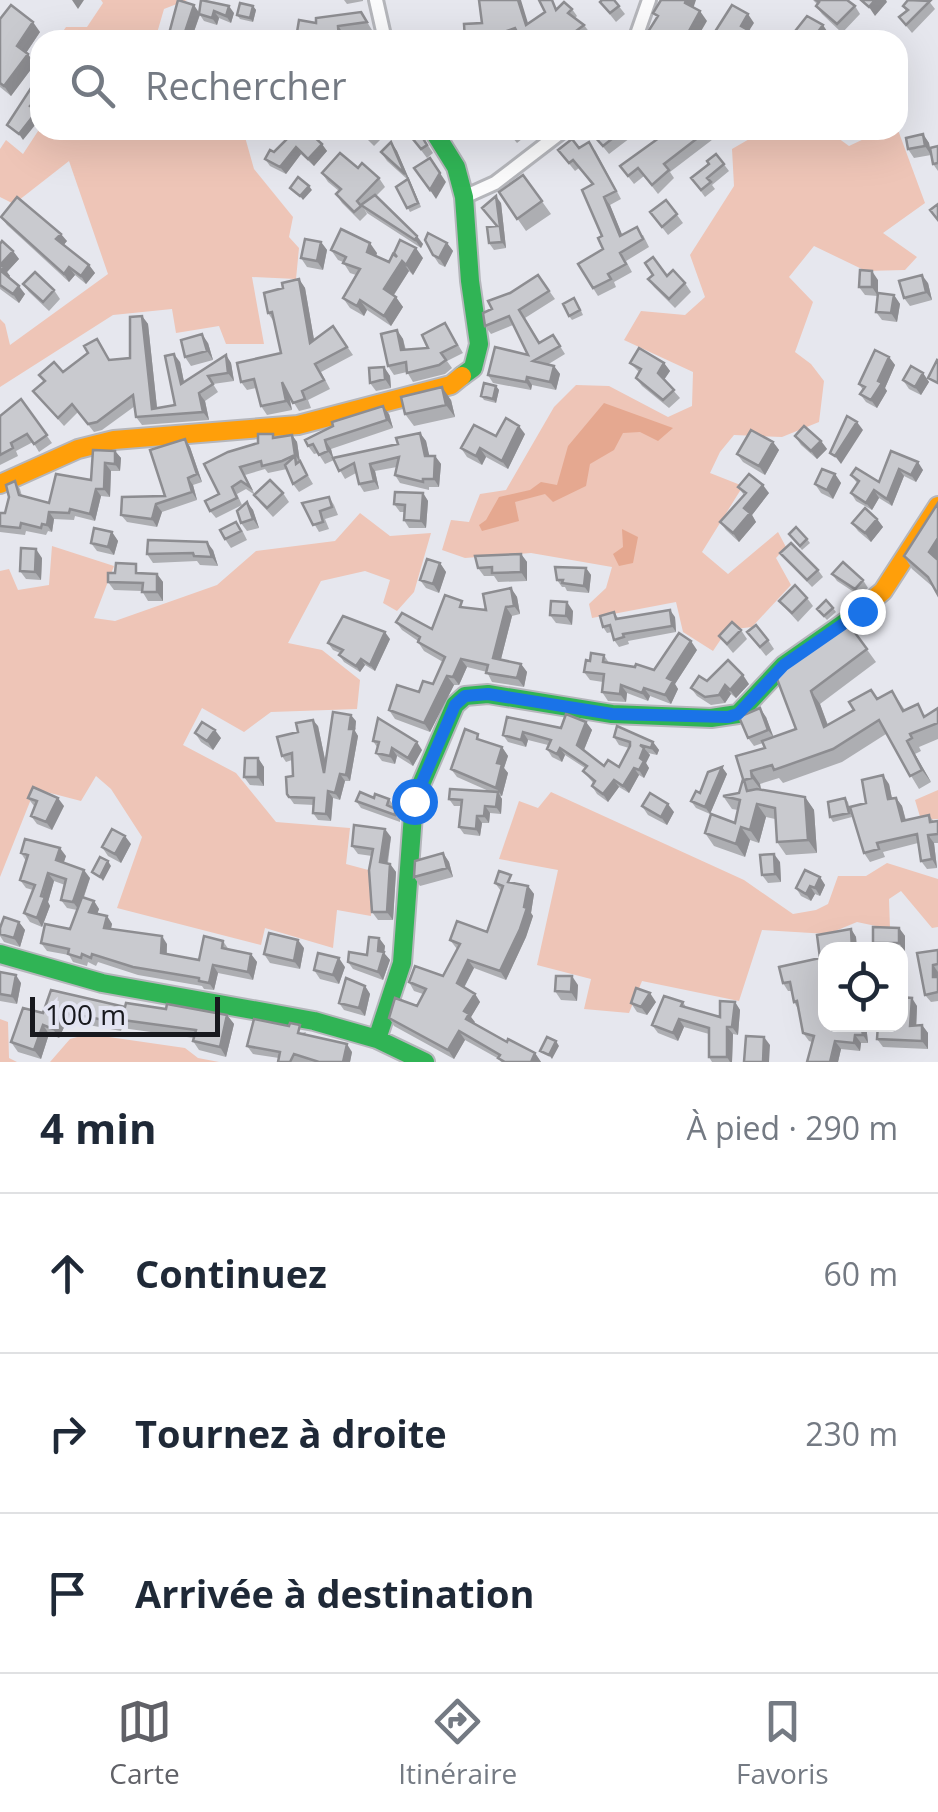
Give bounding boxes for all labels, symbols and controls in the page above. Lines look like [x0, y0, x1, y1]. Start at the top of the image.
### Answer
search box [30, 30, 908, 140]
icon: search [65, 58, 120, 113]
text: Rechercher [145, 59, 347, 111]
route end [840, 589, 886, 635]
route start [392, 779, 438, 825]
map controls [818, 942, 908, 1032]
button: locate [818, 942, 908, 1032]
scale bar [30, 992, 220, 1036]
text: 100 m [45, 995, 126, 1033]
text: 4 min [40, 1099, 157, 1156]
text: À pied · 290 m [686, 1106, 898, 1149]
icon: ahead [40, 1246, 95, 1301]
text: Continuez [135, 1247, 327, 1299]
text: 60 m [823, 1252, 898, 1295]
icon: right [40, 1406, 95, 1461]
text: Tournez à droite [135, 1407, 447, 1459]
text: 230 m [805, 1412, 898, 1455]
icon: arrive [40, 1566, 95, 1621]
text: Arrivée à destination [135, 1567, 535, 1619]
tab: Carte [109, 1694, 180, 1792]
tab: Itinéraire [398, 1694, 517, 1792]
tab: Favoris [736, 1694, 829, 1792]

